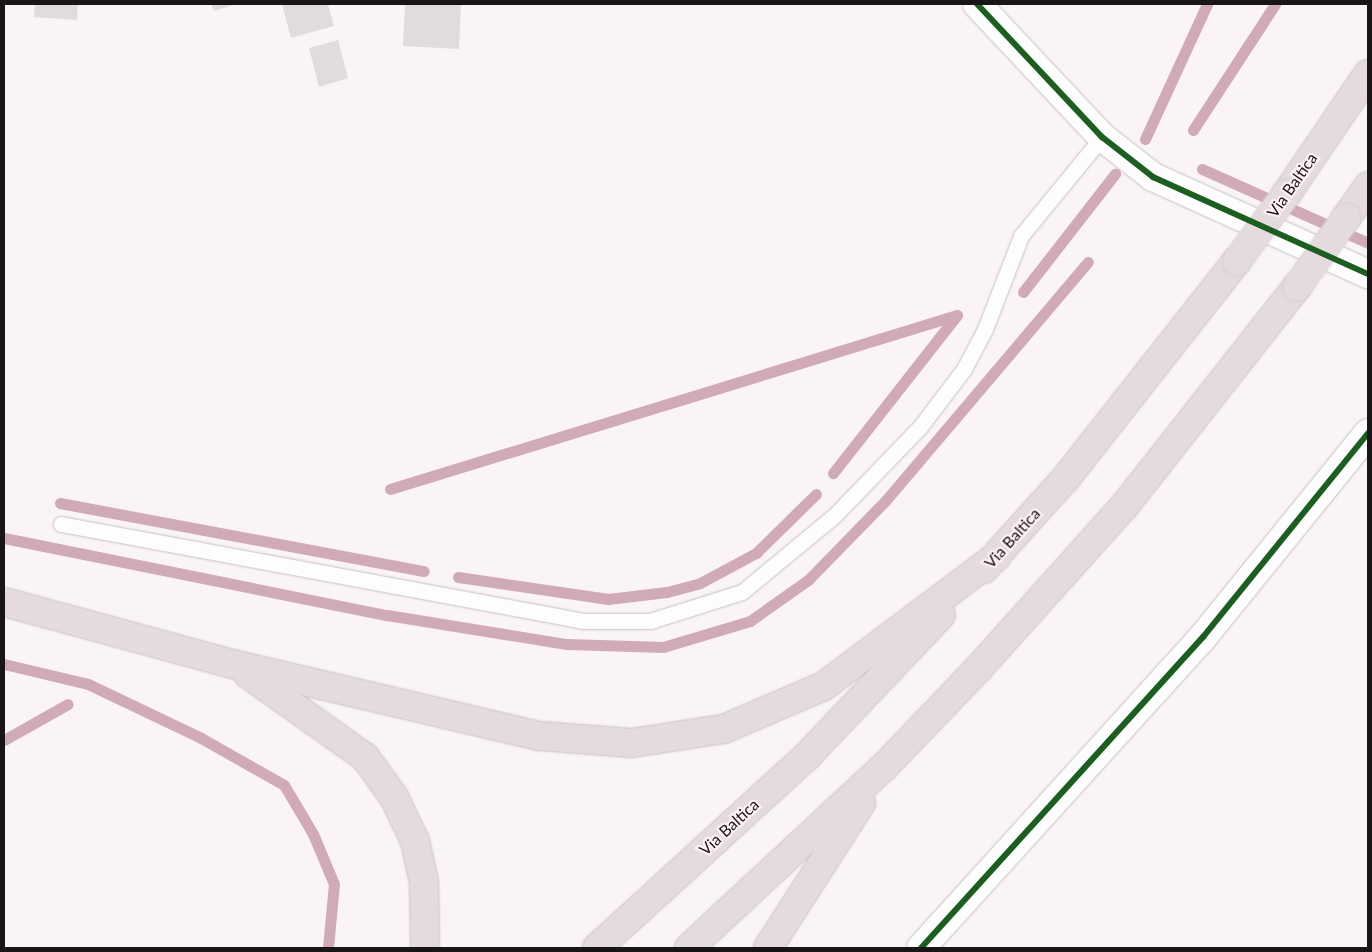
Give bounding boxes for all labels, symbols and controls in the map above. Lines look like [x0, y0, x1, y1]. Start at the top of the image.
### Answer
street label: Via Baltica [1263, 149, 1321, 221]
street label: Via Baltica [980, 504, 1044, 572]
street label: Via Baltica [695, 795, 763, 859]

